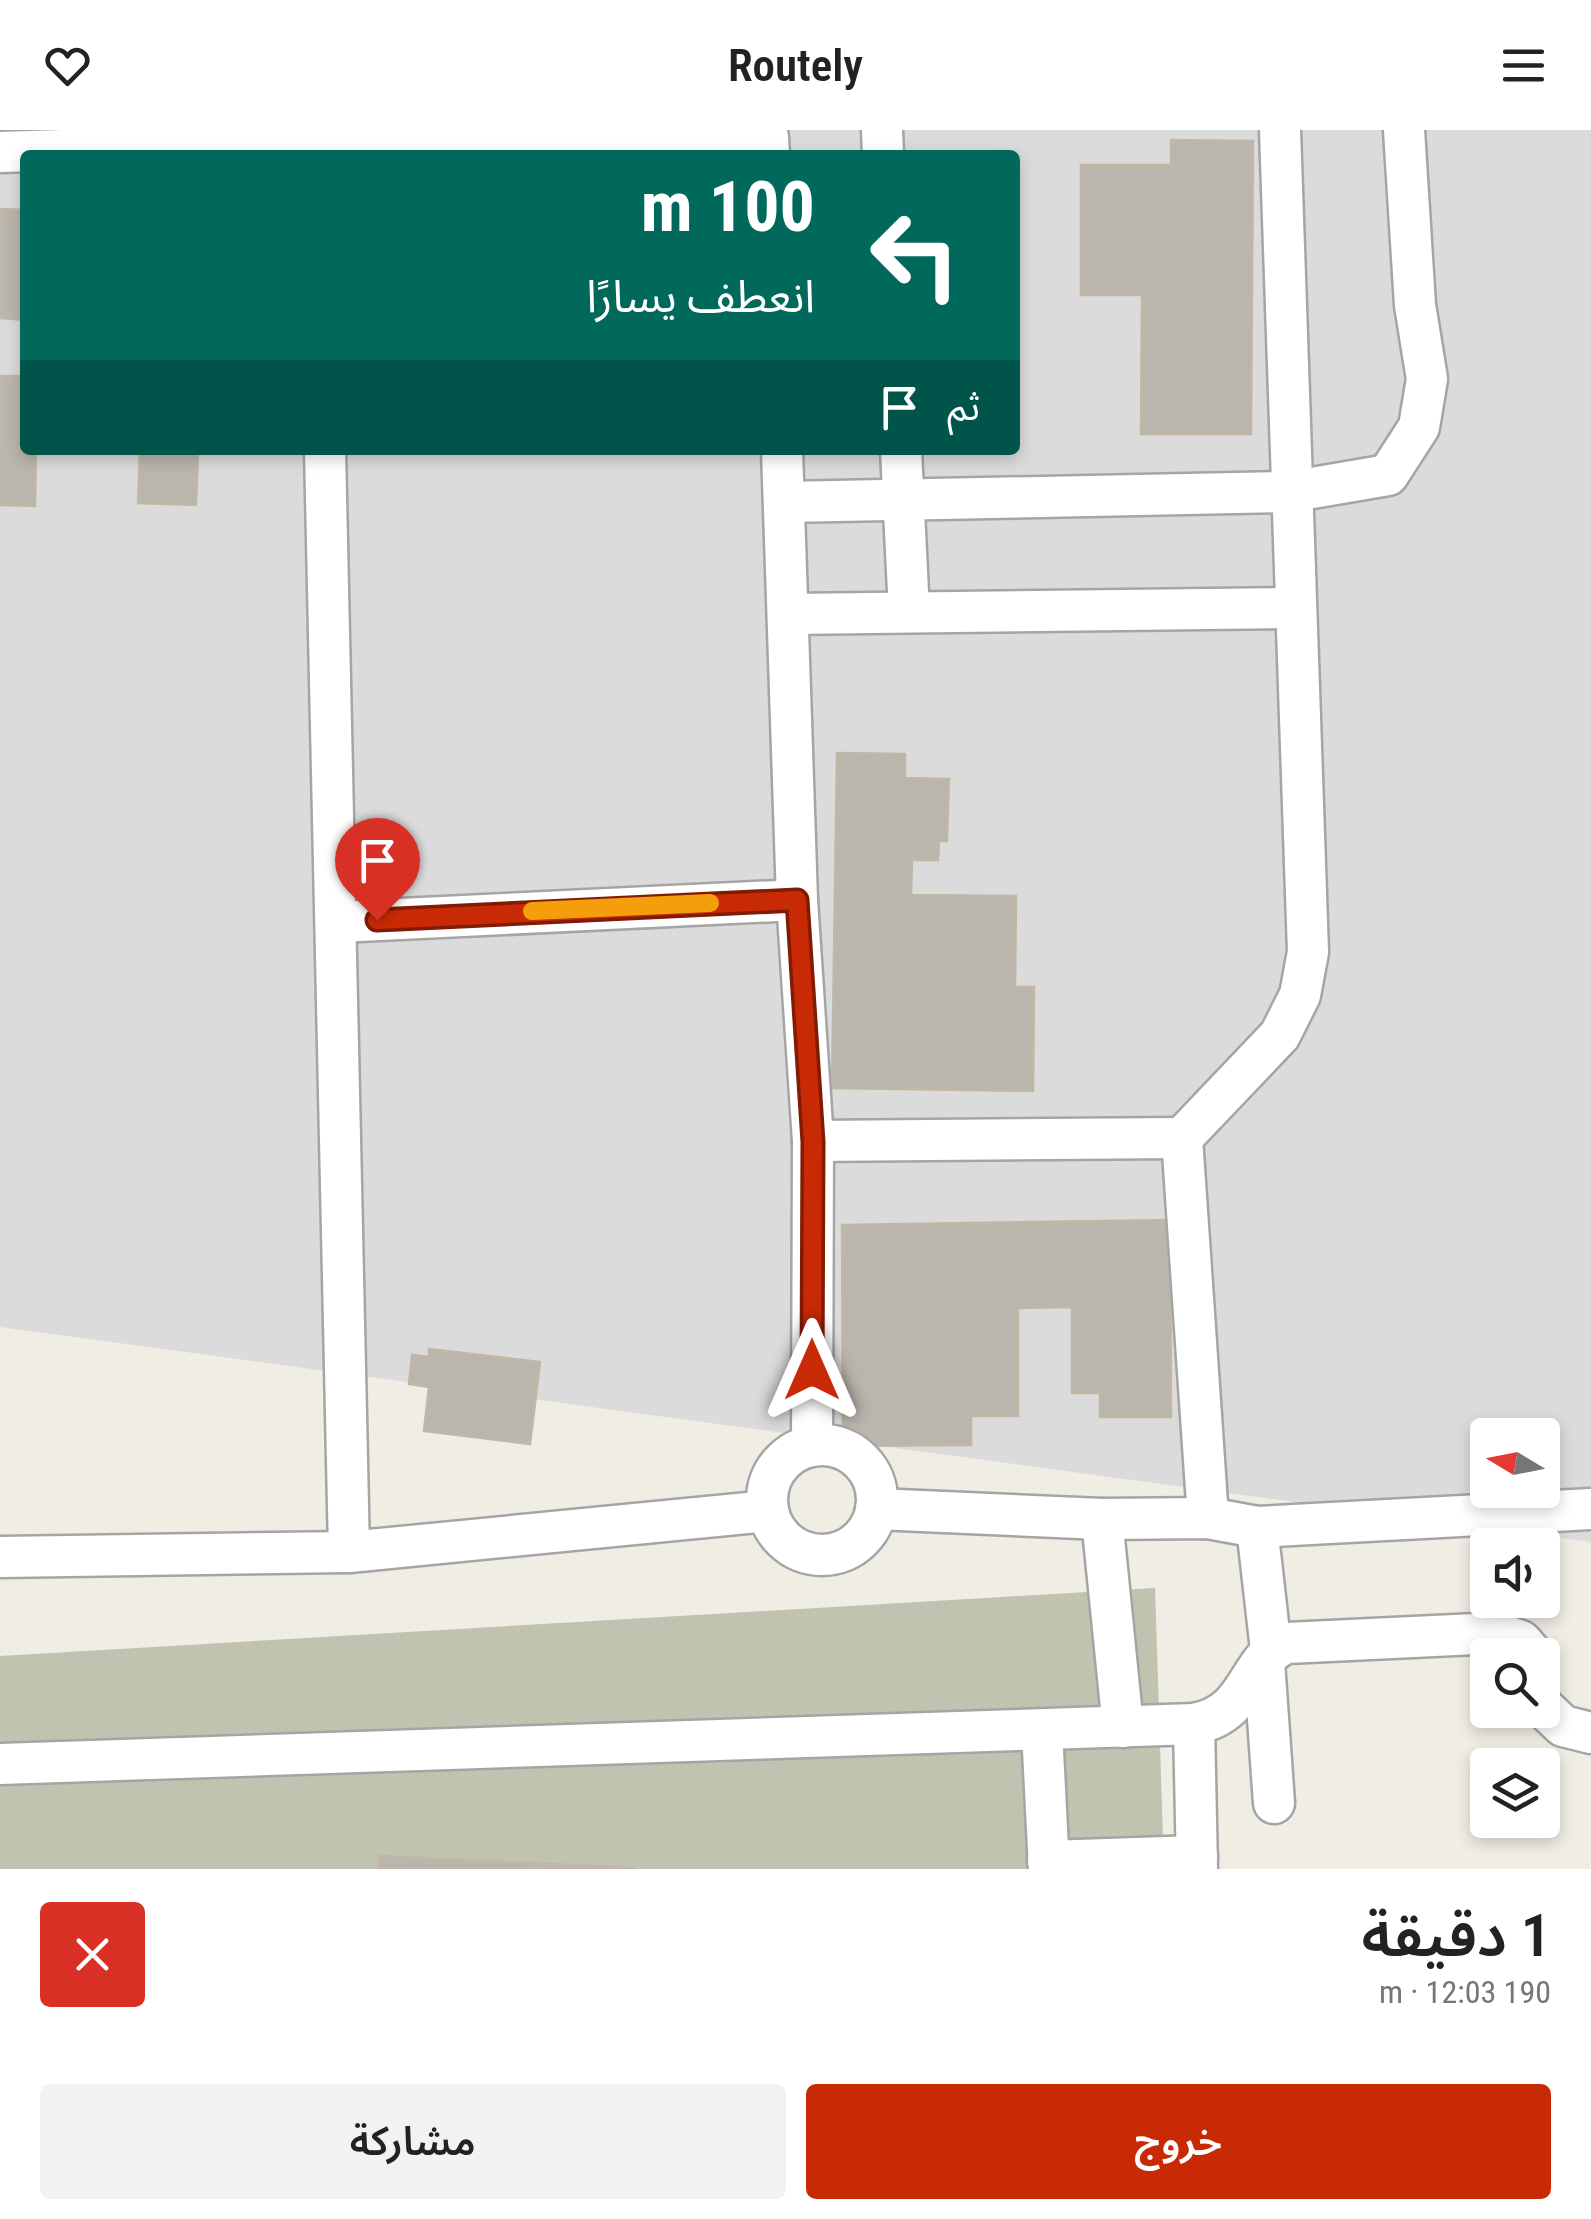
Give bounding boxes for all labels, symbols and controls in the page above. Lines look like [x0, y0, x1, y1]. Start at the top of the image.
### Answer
icon: heart [40, 38, 95, 93]
icon: menu [1496, 38, 1551, 93]
text: Routely [728, 39, 863, 92]
text: 100 m [641, 166, 815, 248]
icon: left [850, 190, 980, 320]
text: انعطف يسارًا [586, 270, 815, 323]
icon: arrive [872, 380, 927, 435]
text: ثم [947, 385, 980, 429]
pin [335, 818, 420, 921]
icon: arrive [350, 833, 405, 888]
position arrow [760, 1318, 864, 1422]
north arrow [1470, 1418, 1560, 1508]
map controls [1470, 1418, 1560, 1838]
button: sound [1470, 1528, 1560, 1618]
button: search [1470, 1638, 1560, 1728]
button: layers [1470, 1748, 1560, 1838]
text: 1 دقيقة [1361, 1900, 1551, 1971]
button: close [40, 1902, 145, 2007]
text: 190 m · 12:03 [1379, 1973, 1551, 2011]
button: مشاركة [40, 2084, 786, 2199]
button: خروج [806, 2084, 1551, 2199]

